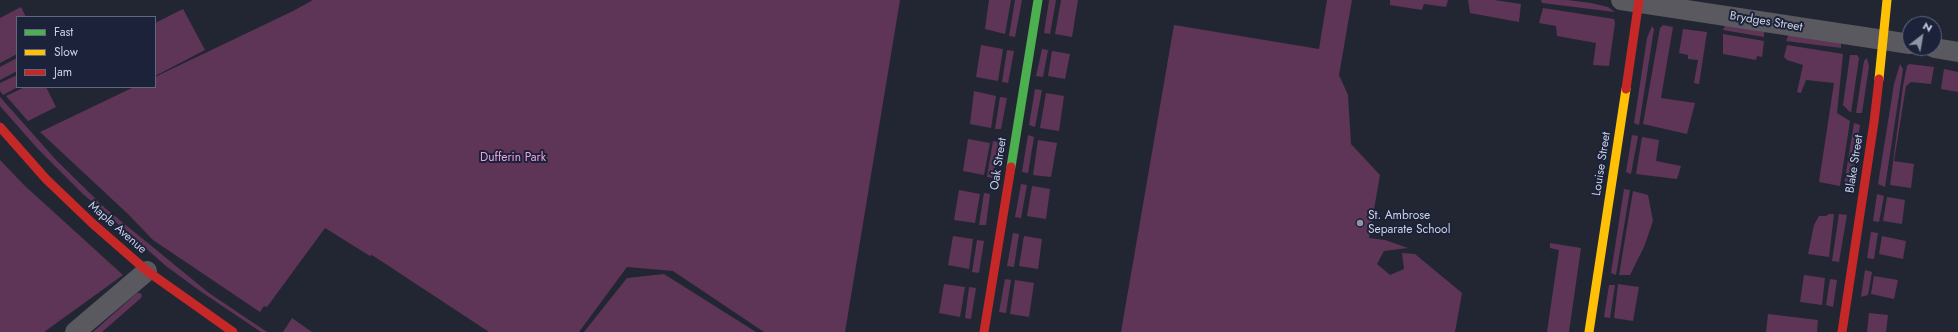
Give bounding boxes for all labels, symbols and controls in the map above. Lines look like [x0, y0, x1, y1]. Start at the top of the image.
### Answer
street label: Brydges Street [1729, 9, 1803, 35]
legend [16, 16, 156, 88]
north arrow [1902, 16, 1942, 56]
text: N [1920, 17, 1936, 36]
text: Fast [54, 23, 73, 41]
text: Slow [54, 43, 78, 61]
text: Jam [54, 63, 72, 81]
street label: Louise Street [1590, 131, 1614, 197]
street label: Blake Street [1843, 134, 1867, 194]
street label: Oak Street [988, 137, 1010, 191]
park label: Dufferin Park [480, 151, 546, 165]
street label: Maple Avenue [85, 199, 149, 257]
place label: St. Ambrose Separate School [1368, 209, 1450, 237]
marker: St. Ambrose Separate School [1355, 218, 1365, 228]

